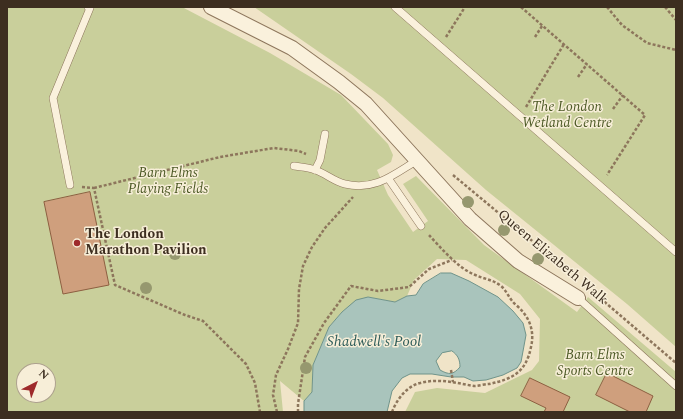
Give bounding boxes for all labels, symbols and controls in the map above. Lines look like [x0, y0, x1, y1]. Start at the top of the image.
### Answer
park label: The London Wetland Centre [522, 100, 612, 132]
park label: Barn Elms Playing Fields [128, 166, 208, 198]
street label: Queen Elizabeth Walk [493, 207, 611, 309]
place label: The London Marathon Pavilion [85, 227, 207, 260]
marker: The London Marathon Pavilion [72, 238, 82, 248]
water label: Shadwell's Pool [327, 334, 421, 352]
park label: Barn Elms Sports Centre [557, 348, 633, 380]
north arrow [16, 363, 56, 403]
text: N [35, 365, 53, 384]

